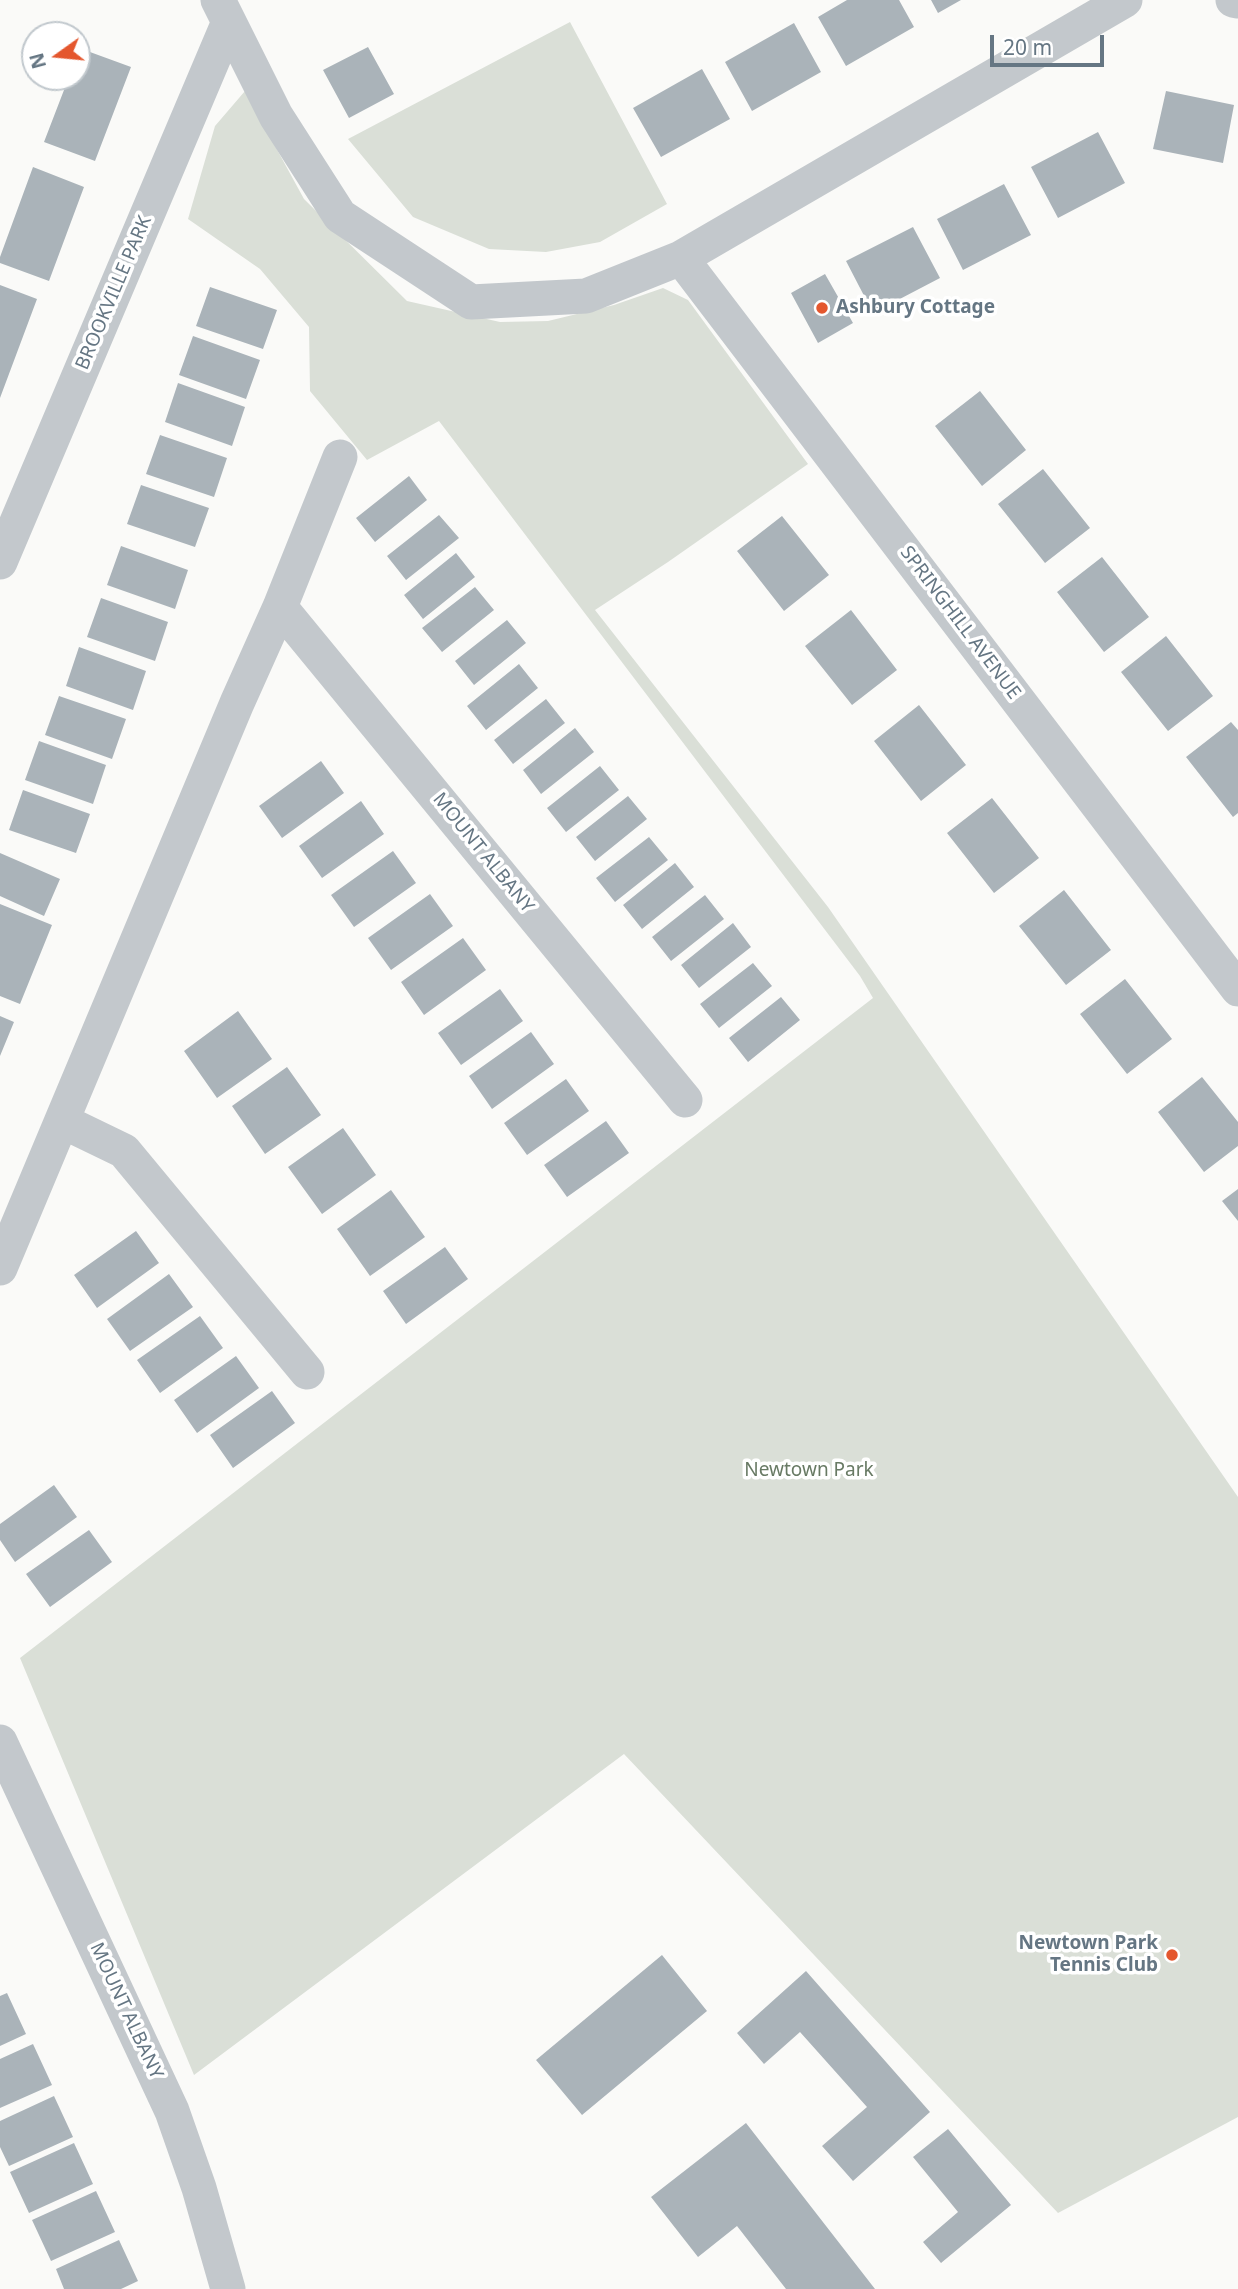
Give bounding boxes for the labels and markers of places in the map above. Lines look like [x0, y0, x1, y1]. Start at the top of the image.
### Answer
place label: Ashbury Cottage [836, 297, 995, 319]
marker: Ashbury Cottage [814, 300, 830, 316]
place label: Newtown Park Tennis Club [1019, 1933, 1158, 1977]
marker: Newtown Park Tennis Club [1164, 1947, 1180, 1963]

